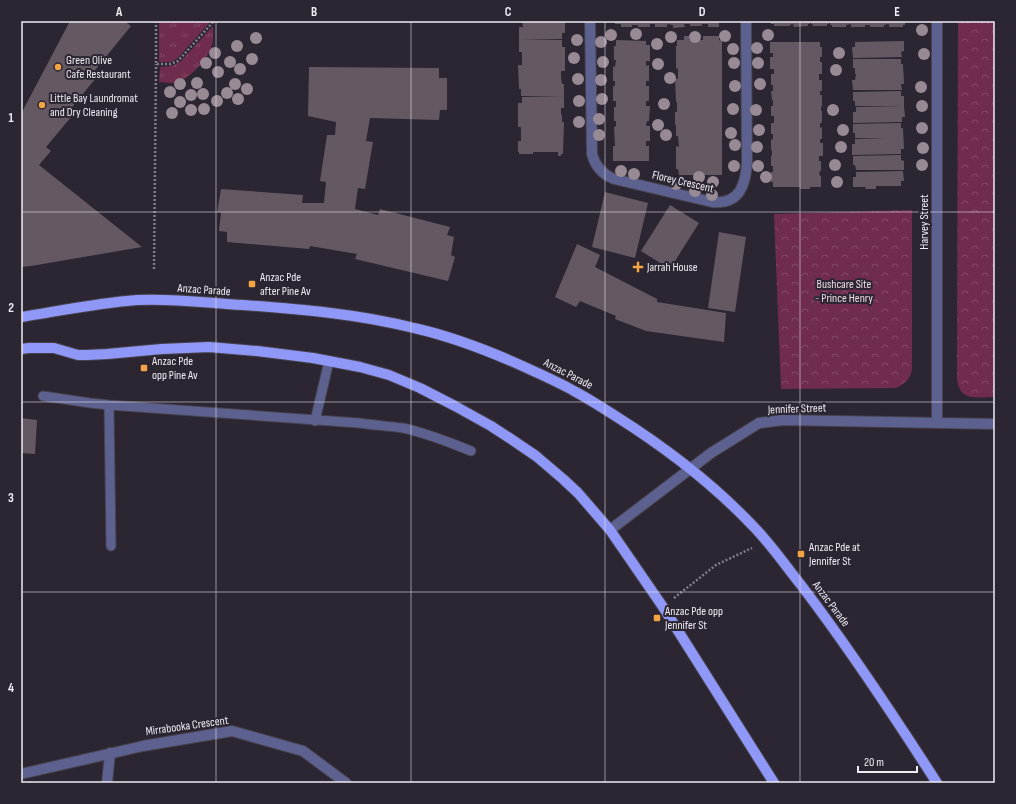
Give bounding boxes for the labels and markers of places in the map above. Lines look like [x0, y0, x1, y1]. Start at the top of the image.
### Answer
place label: Green Olive Cafe Restaurant [66, 53, 131, 82]
marker: Green Olive Cafe Restaurant [53, 62, 63, 72]
place label: Little Bay Laundromat and Dry Cleaning [50, 91, 138, 120]
marker: Little Bay Laundromat and Dry Cleaning [37, 100, 47, 110]
place label: Jarrah House [646, 260, 698, 275]
marker: Jarrah House [632, 261, 644, 273]
place label: Anzac Pde after Pine Av [259, 270, 311, 299]
marker: Anzac Pde after Pine Av [247, 279, 257, 289]
place label: Anzac Pde opp Pine Av [151, 354, 198, 383]
marker: Anzac Pde opp Pine Av [139, 363, 149, 373]
place label: Anzac Pde at Jennifer St [808, 540, 861, 569]
marker: Anzac Pde at Jennifer St [796, 549, 806, 559]
place label: Anzac Pde opp Jennifer St [664, 604, 723, 633]
marker: Anzac Pde opp Jennifer St [652, 613, 662, 623]

